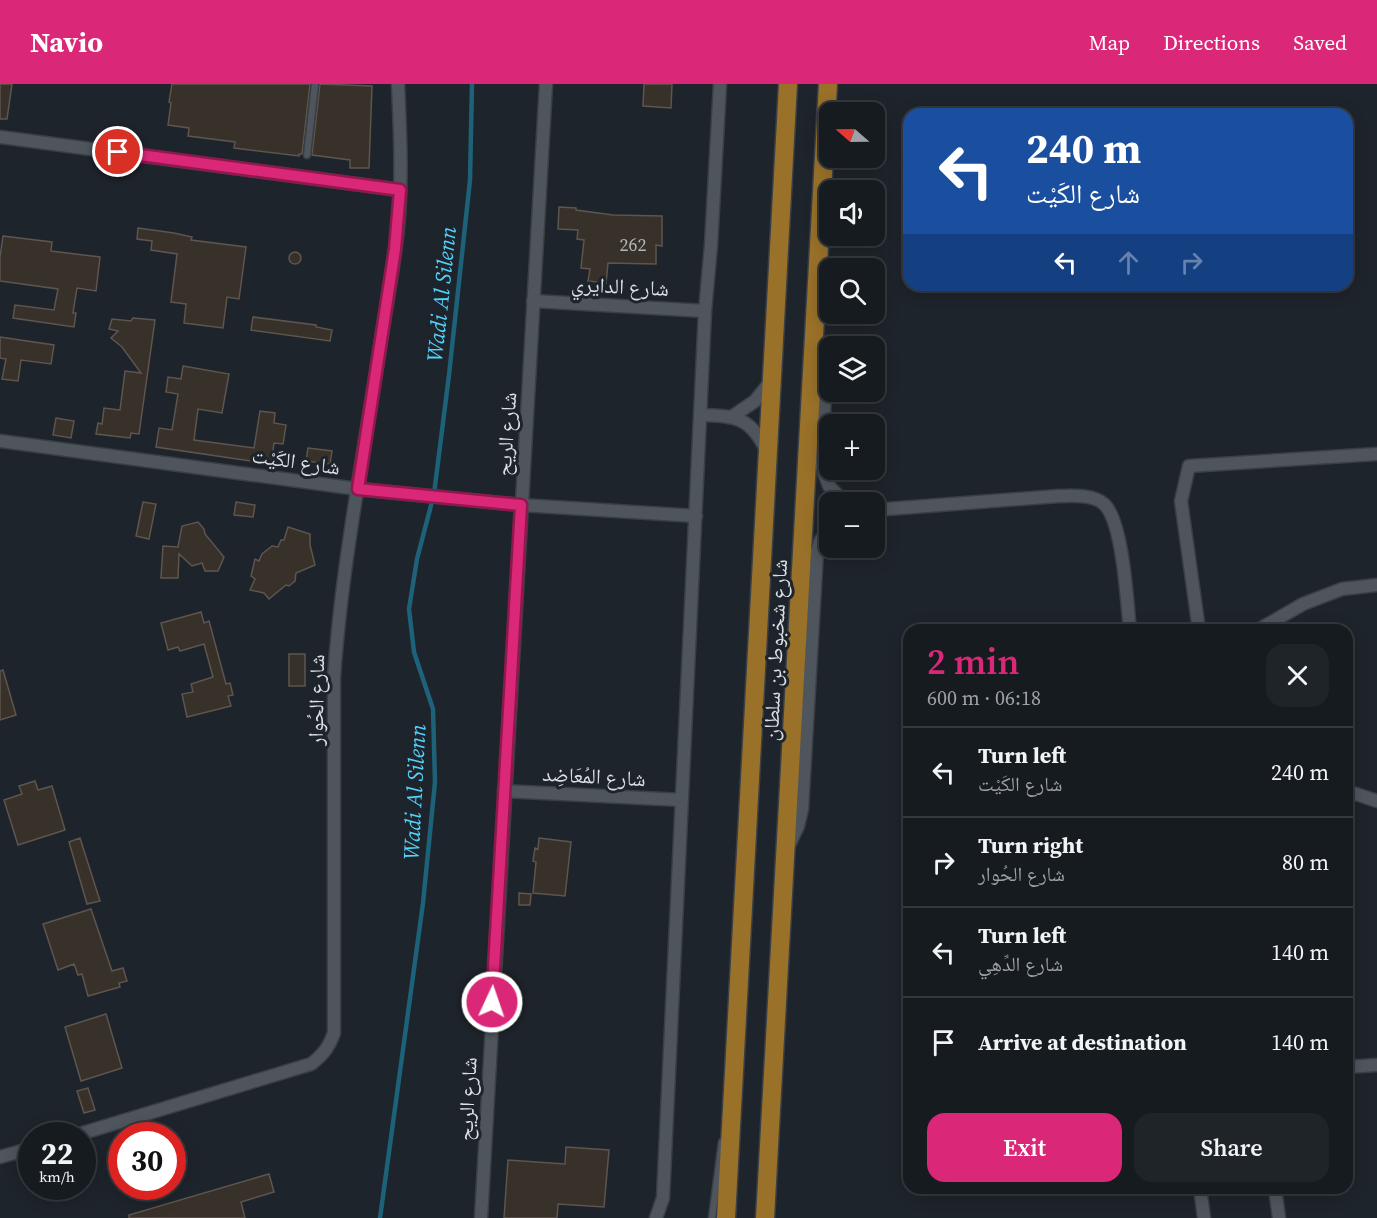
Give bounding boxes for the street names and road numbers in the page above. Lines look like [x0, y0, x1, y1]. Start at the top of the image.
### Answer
street label: شارع الدايري [570, 269, 670, 305]
street label: شارع الريح [489, 391, 523, 477]
street label: شارع الكَيْت [250, 440, 342, 482]
street label: شارع شخبوط بن سلطان [756, 558, 794, 742]
street label: شارع الحُوار [301, 654, 331, 747]
street label: شارع المُعَاضِد [542, 759, 646, 793]
street label: شارع الريح [450, 1056, 484, 1142]

